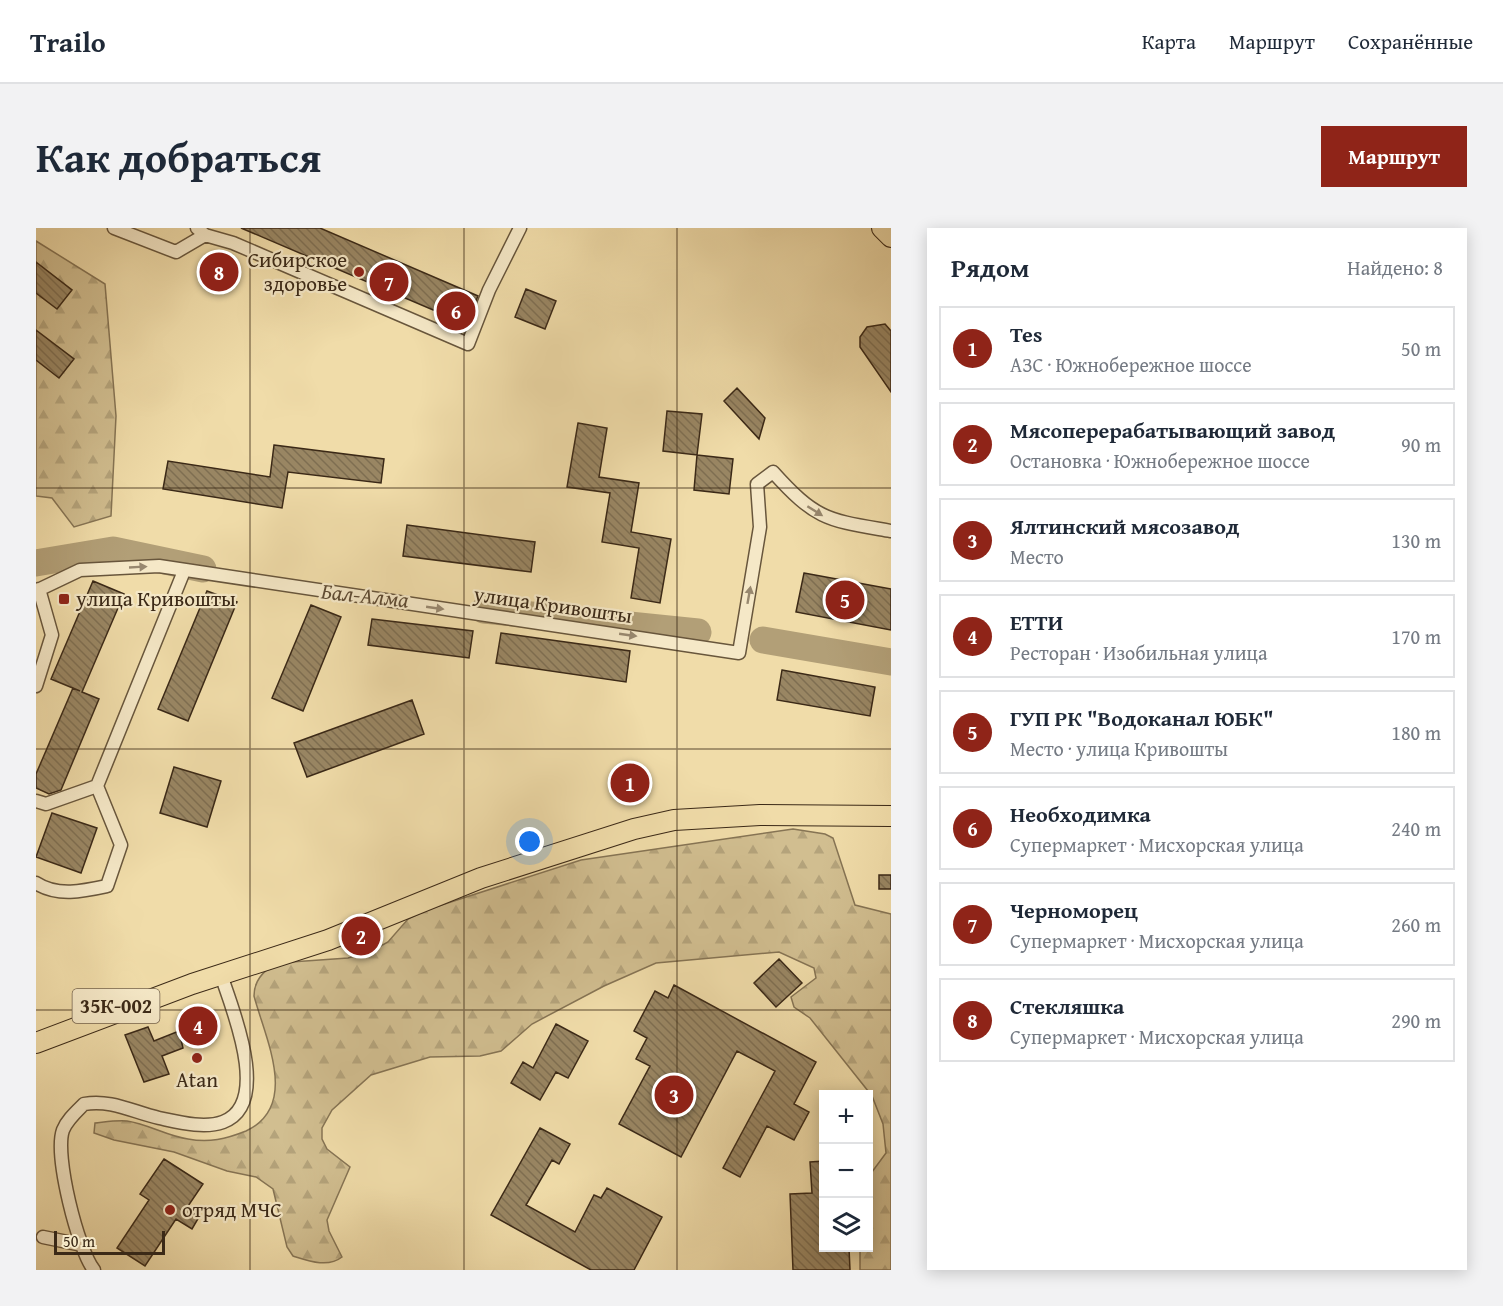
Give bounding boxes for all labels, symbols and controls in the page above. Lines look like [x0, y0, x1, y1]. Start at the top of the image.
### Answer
text: Trailo [30, 21, 106, 62]
text: Карта [1142, 26, 1196, 57]
text: Маршрут [1229, 26, 1315, 57]
text: Сохранённые [1348, 26, 1473, 57]
text: Как добраться [36, 126, 321, 187]
button: Маршрут [1321, 126, 1467, 187]
place label: Сибирское здоровье [248, 244, 347, 299]
text: Рядом [951, 248, 1029, 287]
pin: 8 [200, 250, 238, 294]
text: Найдено: 8 [1347, 253, 1443, 282]
pin: 7 [370, 260, 408, 304]
marker: Сибирское здоровье [352, 265, 366, 279]
pin: 6 [436, 288, 476, 334]
text: Tes [1010, 318, 1042, 350]
text: 1 [967, 334, 978, 363]
text: 50 m [1401, 334, 1441, 363]
text: АЗС · Южнобережное шоссе [1010, 350, 1252, 379]
text: Мясоперерабатывающий завод [1010, 414, 1335, 446]
text: 2 [967, 430, 978, 459]
text: 90 m [1401, 430, 1441, 459]
text: Остановка · Южнобережное шоссе [1010, 446, 1310, 475]
one-way arrow [807, 506, 824, 517]
text: Ялтинский мясозавод [1010, 510, 1240, 542]
text: 3 [967, 526, 978, 555]
text: 130 m [1391, 526, 1441, 555]
text: Место [1010, 542, 1064, 571]
one-way arrow [129, 563, 148, 572]
water label: Бал-Алма [320, 574, 410, 616]
street label: улица Кривошты [471, 578, 635, 631]
pin: 5 [826, 578, 864, 622]
place label: улица Кривошты [75, 583, 236, 614]
one-way arrow [745, 585, 754, 604]
marker: улица Кривошты [57, 592, 71, 606]
one-way arrow [425, 604, 444, 613]
text: ЕТТИ [1010, 606, 1063, 638]
text: 4 [967, 622, 978, 651]
text: 170 m [1391, 622, 1441, 651]
one-way arrow [619, 631, 638, 640]
text: Ресторан · Изобильная улица [1010, 638, 1268, 667]
text: ГУП РК "Водоканал ЮБК" [1010, 702, 1274, 734]
text: 5 [967, 718, 978, 747]
text: 180 m [1391, 718, 1441, 747]
text: Место · улица Кривошты [1010, 734, 1228, 763]
pin: 1 [610, 760, 650, 806]
text: Необходимка [1010, 798, 1151, 830]
text: 6 [967, 814, 978, 843]
text: 240 m [1391, 814, 1441, 843]
your location [515, 827, 544, 856]
text: Супермаркет · Мисхорская улица [1010, 830, 1304, 859]
text: Черноморец [1010, 894, 1138, 926]
text: 7 [967, 910, 978, 939]
text: 260 m [1391, 910, 1441, 939]
pin: 2 [342, 914, 380, 958]
text: Супермаркет · Мисхорская улица [1010, 926, 1304, 955]
road number: 35К-002 [72, 989, 160, 1023]
text: Стекляшка [1010, 990, 1124, 1022]
pin: 4 [178, 1004, 218, 1048]
text: 8 [967, 1006, 978, 1035]
text: 290 m [1391, 1006, 1441, 1035]
text: Супермаркет · Мисхорская улица [1010, 1022, 1304, 1051]
marker: Atan [190, 1051, 204, 1065]
place label: Atan [176, 1064, 218, 1095]
pin: 3 [654, 1072, 694, 1118]
map controls [819, 1090, 873, 1252]
button: + [819, 1090, 873, 1144]
button: − [819, 1144, 873, 1198]
place label: отряд МЧС [182, 1194, 282, 1225]
button: layers [819, 1198, 873, 1252]
marker: отряд МЧС [163, 1203, 177, 1217]
scale bar [54, 1228, 165, 1256]
text: 50 m [63, 1229, 95, 1253]

